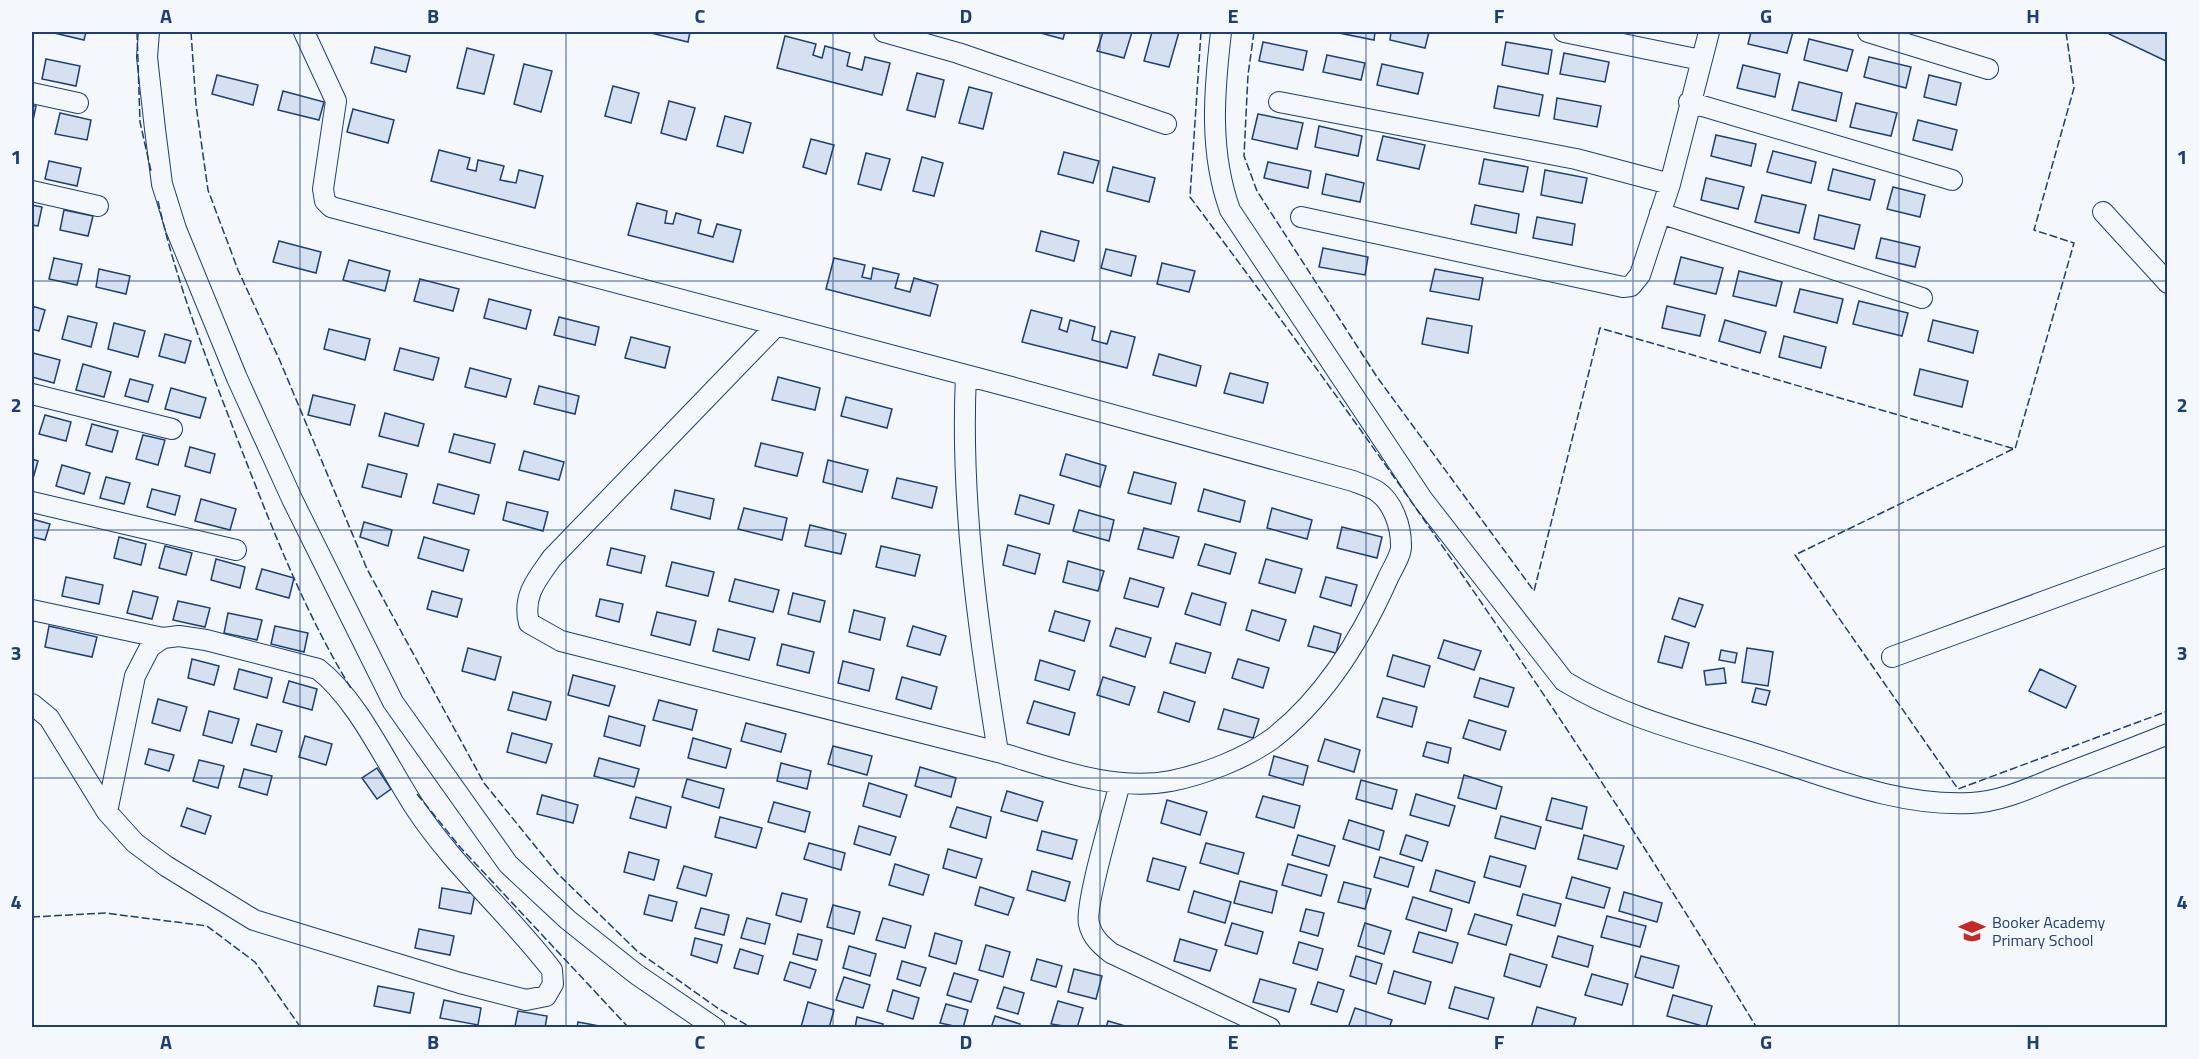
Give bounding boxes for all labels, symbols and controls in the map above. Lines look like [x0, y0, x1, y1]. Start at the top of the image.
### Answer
text: A [160, 0, 172, 31]
text: B [427, 0, 439, 31]
text: C [695, 0, 706, 31]
text: D [960, 0, 972, 31]
text: E [1227, 0, 1239, 31]
text: F [1494, 0, 1505, 31]
text: G [1760, 0, 1772, 31]
text: H [2026, 0, 2040, 31]
text: 1 [10, 141, 22, 172]
text: 1 [2176, 141, 2188, 172]
text: 2 [10, 389, 22, 420]
text: 2 [2176, 389, 2188, 420]
text: 3 [10, 637, 22, 668]
text: 3 [2176, 637, 2188, 668]
text: 4 [10, 886, 22, 917]
text: 4 [2176, 886, 2188, 917]
place label: Booker Academy Primary School [1992, 910, 2106, 952]
school or university icon: Booker Academy Primary School [1957, 916, 1987, 946]
text: A [160, 1026, 172, 1057]
text: B [427, 1026, 439, 1057]
text: C [695, 1026, 706, 1057]
text: D [960, 1026, 972, 1057]
text: E [1227, 1026, 1239, 1057]
text: F [1494, 1026, 1505, 1057]
text: G [1760, 1026, 1772, 1057]
text: H [2026, 1026, 2040, 1057]

